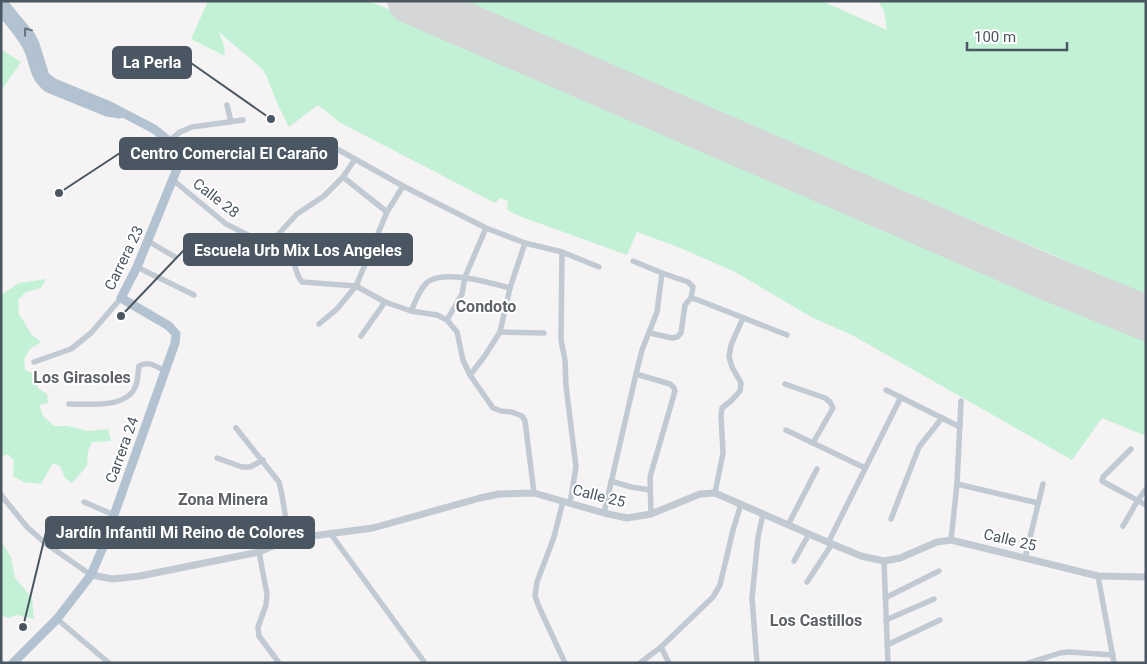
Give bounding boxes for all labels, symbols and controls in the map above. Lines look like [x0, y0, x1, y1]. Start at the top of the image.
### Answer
scale bar [967, 20, 1067, 52]
one-way arrow [24, 28, 33, 37]
text: 100 m [974, 28, 1016, 46]
callout: La Perla [113, 47, 191, 78]
text: La Perla [123, 53, 182, 72]
callout: Centro Comercial El Caraño [120, 138, 337, 169]
text: Centro Comercial El Caraño [130, 144, 328, 163]
street label: Calle 28 [189, 174, 243, 222]
street label: Carrera 23 [101, 223, 147, 293]
callout: Escuela Urb Mix Los Angeles [184, 234, 412, 265]
text: Escuela Urb Mix Los Angeles [194, 241, 402, 260]
district label: Condoto [456, 297, 516, 316]
district label: Los Girasoles [33, 368, 131, 387]
street label: Carrera 24 [102, 414, 143, 486]
street label: Calle 25 [571, 481, 627, 511]
district label: Zona Minera [178, 490, 268, 509]
callout: Jardín Infantil Mi Reino de Colores [46, 517, 314, 548]
text: Jardín Infantil Mi Reino de Colores [56, 523, 304, 542]
street label: Calle 25 [982, 525, 1038, 555]
district label: Los Castillos [770, 611, 862, 630]

